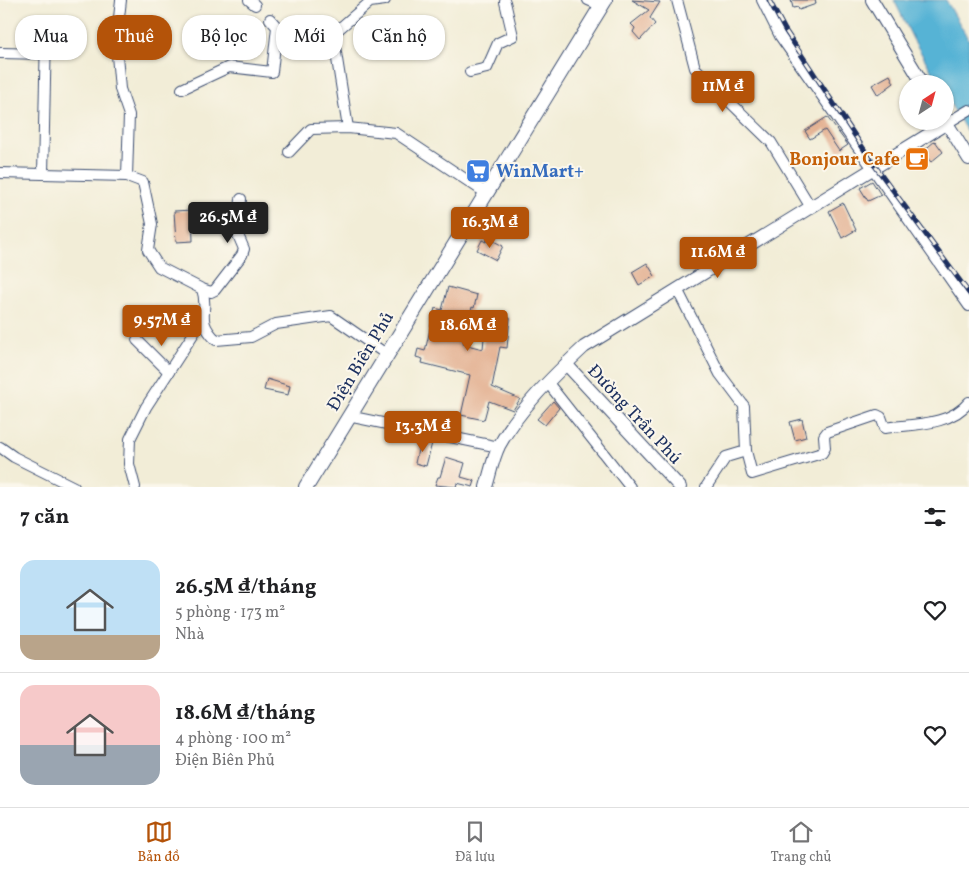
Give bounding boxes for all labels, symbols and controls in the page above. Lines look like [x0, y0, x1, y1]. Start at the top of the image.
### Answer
chip: Mua [15, 15, 87, 60]
chip: Thuê [97, 15, 172, 60]
chip: Bộ lọc [182, 15, 266, 60]
chip: Mới [276, 15, 343, 60]
chip: Căn hộ [353, 15, 445, 60]
pin: 11M ₫ [688, 70, 758, 113]
north arrow [899, 75, 954, 130]
map controls [899, 75, 954, 130]
text: 11M ₫ [702, 76, 744, 98]
cafe icon: Bonjour Cafe [904, 146, 930, 172]
place label: Bonjour Cafe [789, 148, 900, 173]
supermarket icon: WinMart+ [465, 158, 491, 184]
place label: WinMart+ [496, 160, 584, 185]
pin: 26.5M ₫ [182, 202, 274, 244]
pin: 16.3M ₫ [444, 206, 536, 249]
text: 26.5M ₫ [199, 207, 257, 229]
text: 16.3M ₫ [462, 212, 518, 234]
pin: 11.6M ₫ [672, 236, 764, 279]
text: 11.6M ₫ [691, 242, 745, 264]
pin: 9.57M ₫ [116, 304, 208, 347]
street label: Điện Biên Phủ [322, 307, 401, 416]
text: 9.57M ₫ [134, 310, 190, 332]
pin: 18.6M ₫ [422, 310, 514, 352]
text: 18.6M ₫ [440, 315, 496, 337]
street label: Đường Trần Phú [581, 359, 687, 471]
pin: 13.3M ₫ [377, 410, 469, 453]
text: 13.3M ₫ [395, 416, 451, 438]
text: 7 căn [20, 503, 69, 532]
icon: filters [921, 503, 949, 531]
text: 26.5M ₫/tháng [175, 573, 316, 602]
icon: home [60, 580, 120, 640]
icon: heart [921, 596, 949, 624]
text: 5 phòng · 173 m² [175, 602, 285, 624]
text: Nhà [175, 624, 204, 646]
text: 18.6M ₫/tháng [175, 699, 315, 728]
icon: home [60, 705, 120, 765]
icon: heart [921, 721, 949, 749]
text: 4 phòng · 100 m² [175, 728, 291, 750]
text: Điện Biên Phủ [175, 750, 275, 772]
tab: Bản đồ [138, 818, 180, 867]
tab: Đã lưu [455, 818, 495, 867]
tab: Trang chủ [770, 818, 831, 867]

